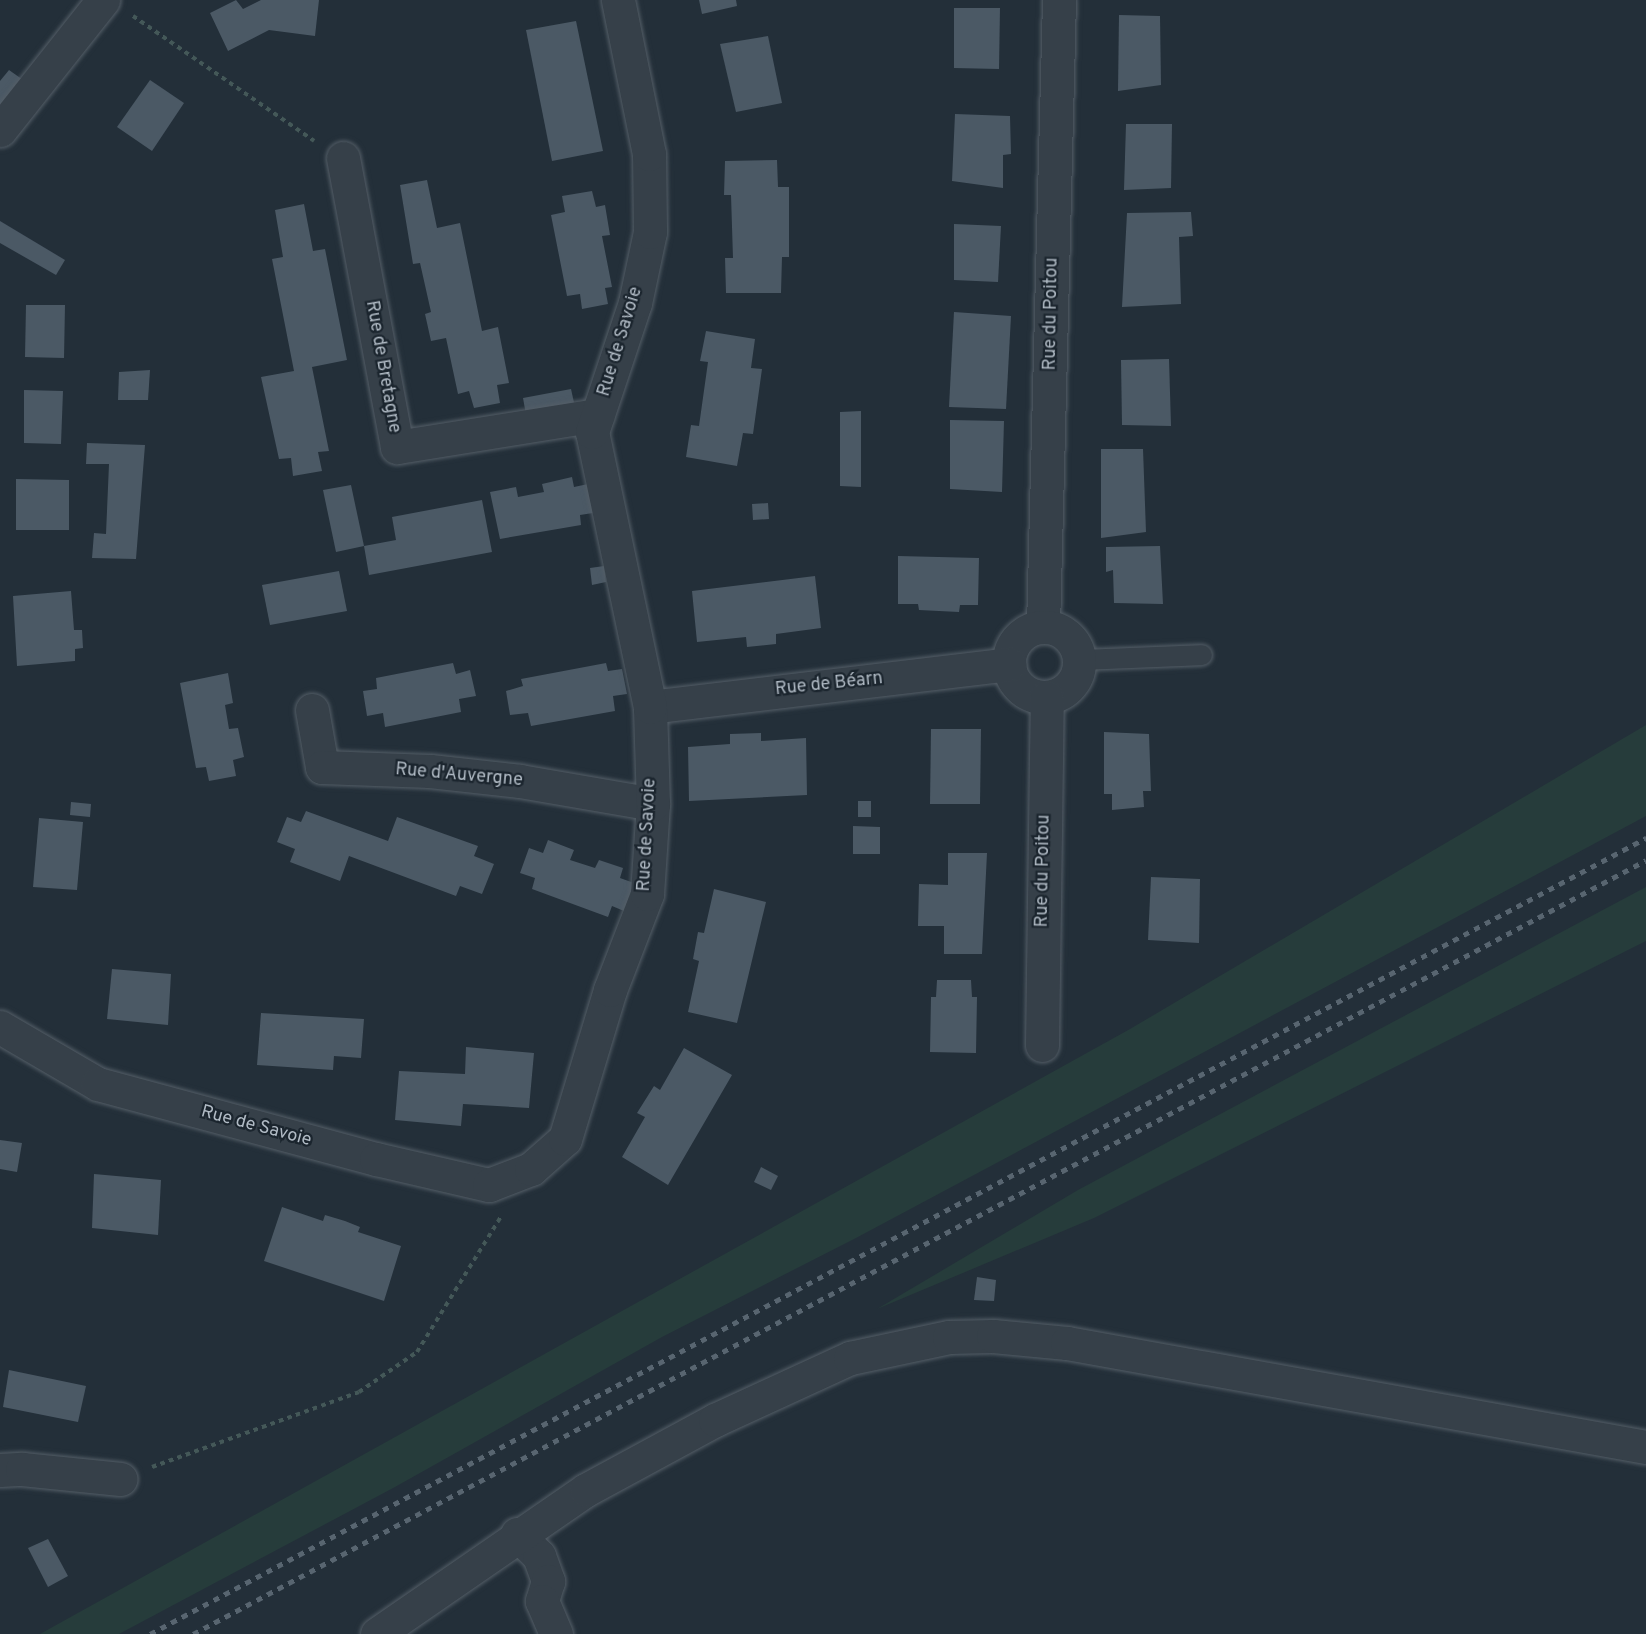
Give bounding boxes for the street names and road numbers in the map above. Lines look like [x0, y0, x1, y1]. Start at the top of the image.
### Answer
street label: Rue du Poitou [1040, 257, 1064, 371]
street label: Rue de Savoie [594, 285, 648, 399]
street label: Rue de Bretagne [360, 299, 404, 435]
street label: Rue de Béarn [774, 669, 884, 701]
street label: Rue d'Auvergne [394, 760, 524, 792]
street label: Rue de Savoie [634, 778, 662, 892]
street label: Rue du Poitou [1032, 814, 1056, 928]
street label: Rue de Savoie [198, 1102, 314, 1152]

